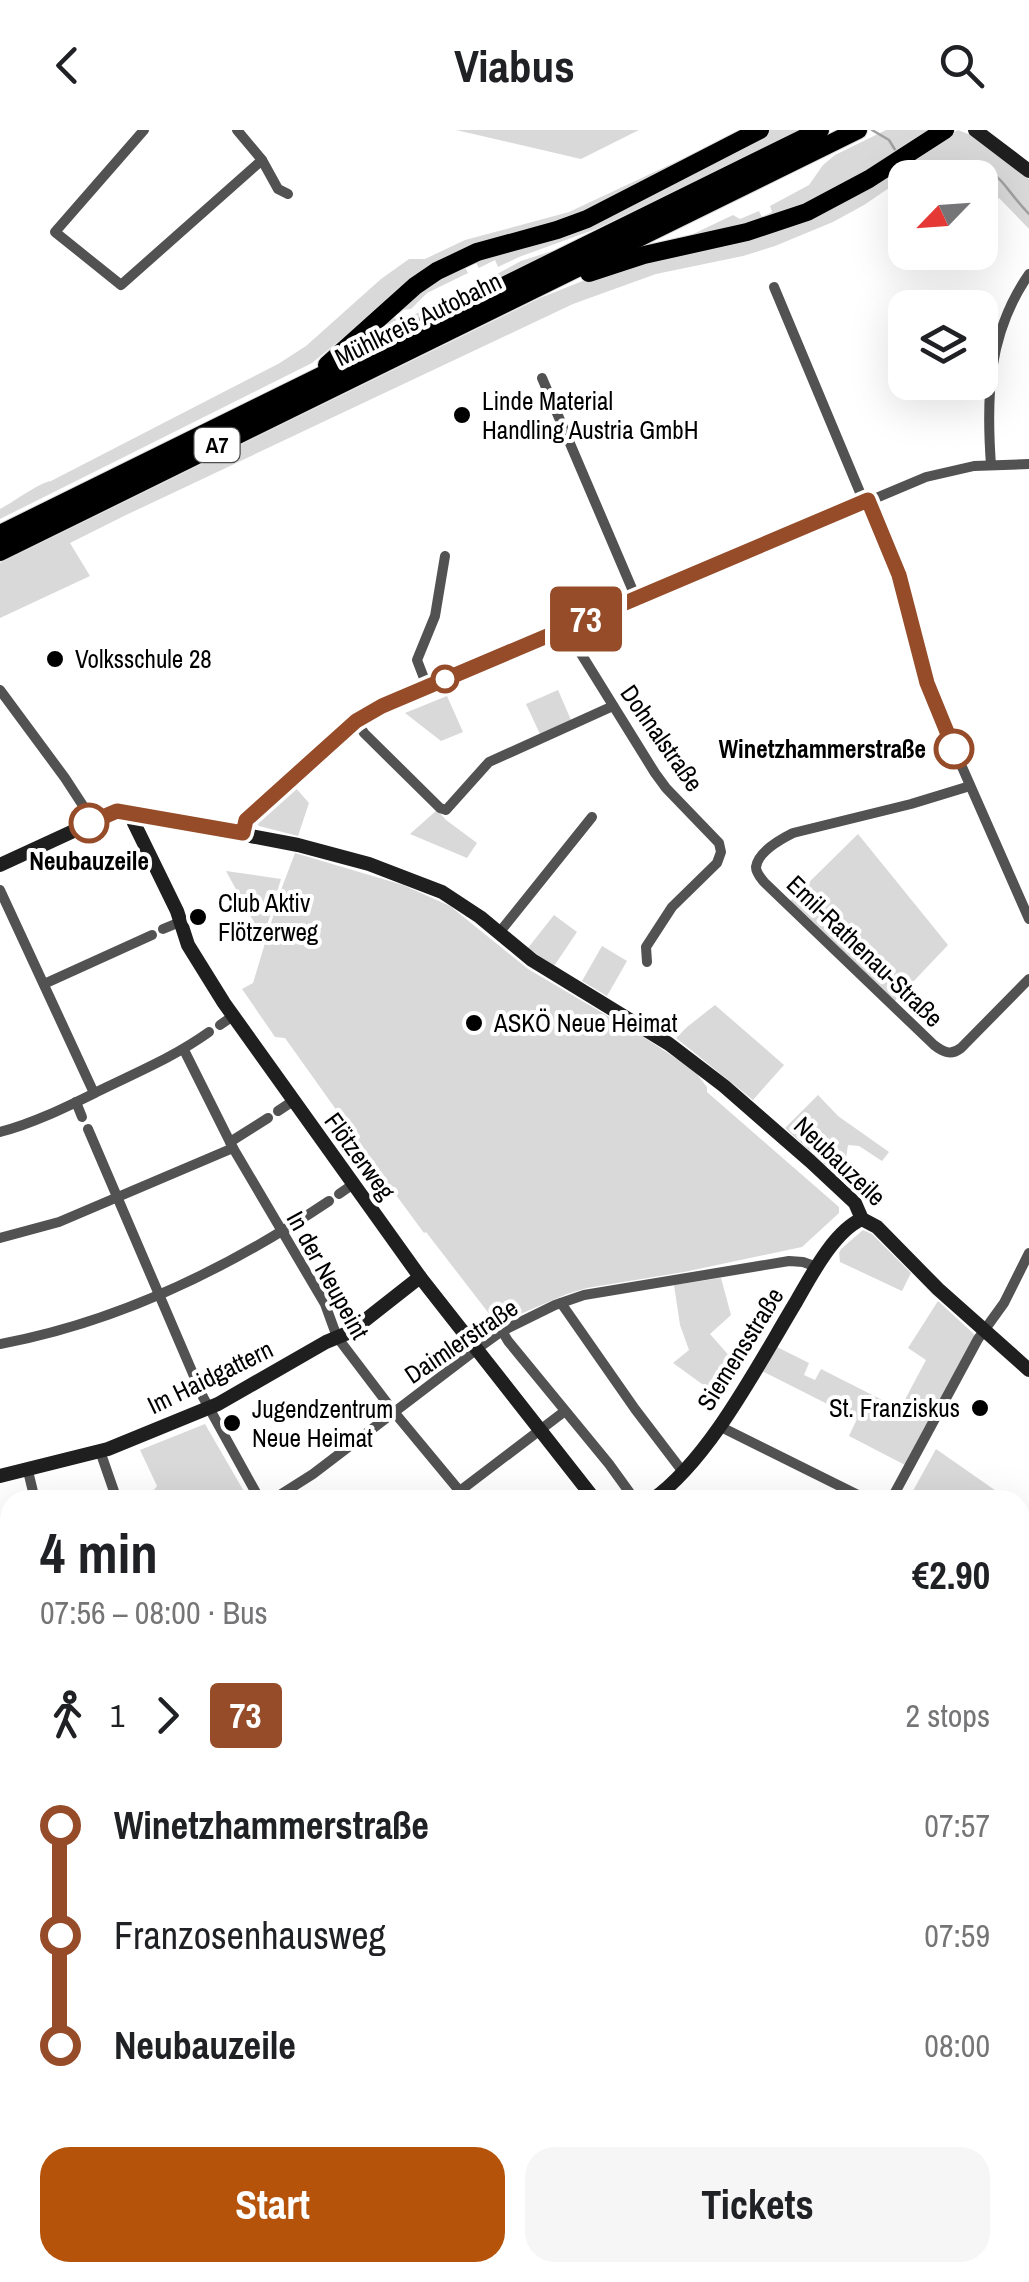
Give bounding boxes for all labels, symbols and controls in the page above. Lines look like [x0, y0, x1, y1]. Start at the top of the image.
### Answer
text: Viabus [454, 35, 575, 96]
icon: back [40, 38, 95, 93]
icon: search [934, 38, 989, 93]
north arrow [888, 160, 998, 270]
map controls [888, 160, 998, 400]
street label: Mühlkreis Autobahn [329, 264, 507, 374]
button: layers [888, 290, 998, 400]
place label: Linde Material Handling Austria GmbH [482, 384, 699, 447]
marker: Linde Material Handling Austria GmbH [451, 404, 473, 426]
road number: A7 [194, 428, 240, 462]
line badge: 73 [541, 586, 631, 652]
text: 73 [570, 596, 602, 643]
place label: Volksschule 28 [75, 642, 212, 676]
marker: Volksschule 28 [44, 648, 66, 670]
unlabelled marker [432, 666, 458, 692]
street label: Dohnalstraße [613, 678, 711, 798]
marker: Winetzhammerstraße [935, 730, 973, 768]
place label: Winetzhammerstraße [719, 732, 926, 766]
marker: Neubauzeile [70, 804, 108, 842]
place label: Neubauzeile [29, 844, 149, 878]
street label: Emil-Rathenau-Straße [779, 868, 951, 1034]
place label: Club Aktiv Flötzerweg [218, 886, 319, 949]
marker: Club Aktiv Flötzerweg [187, 906, 209, 928]
place label: ASKÖ Neue Heimat [493, 1006, 678, 1040]
marker: ASKÖ Neue Heimat [463, 1012, 485, 1034]
street label: Flötzerweg [317, 1105, 404, 1207]
street label: Neubauzeile [787, 1109, 893, 1213]
street label: In der Neupeint [279, 1205, 377, 1345]
street label: Siemensstraße [689, 1281, 791, 1417]
street label: Daimlerstraße [398, 1291, 524, 1391]
street label: Im Haidgattern [142, 1332, 278, 1422]
place label: St. Franziskus [829, 1391, 960, 1425]
place label: Jugendzentrum Neue Heimat [252, 1392, 393, 1455]
marker: St. Franziskus [969, 1397, 991, 1419]
marker: Jugendzentrum Neue Heimat [221, 1412, 243, 1434]
text: 4 min [40, 1516, 158, 1590]
text: €2.90 [912, 1550, 990, 1601]
text: 07:56 – 08:00 · Bus [40, 1591, 268, 1634]
icon: walk [40, 1688, 95, 1743]
icon: forward [140, 1688, 195, 1743]
text: 73 [230, 1692, 262, 1739]
text: 1 [110, 1694, 125, 1737]
text: 2 stops [905, 1694, 990, 1737]
text: Winetzhammerstraße [114, 1800, 429, 1851]
text: 07:57 [924, 1804, 990, 1847]
text: Franzosenhausweg [114, 1910, 386, 1961]
text: 07:59 [924, 1914, 990, 1957]
text: Neubauzeile [114, 2020, 296, 2071]
text: 08:00 [924, 2024, 990, 2067]
button: Start [40, 2147, 505, 2262]
button: Tickets [525, 2147, 990, 2262]

